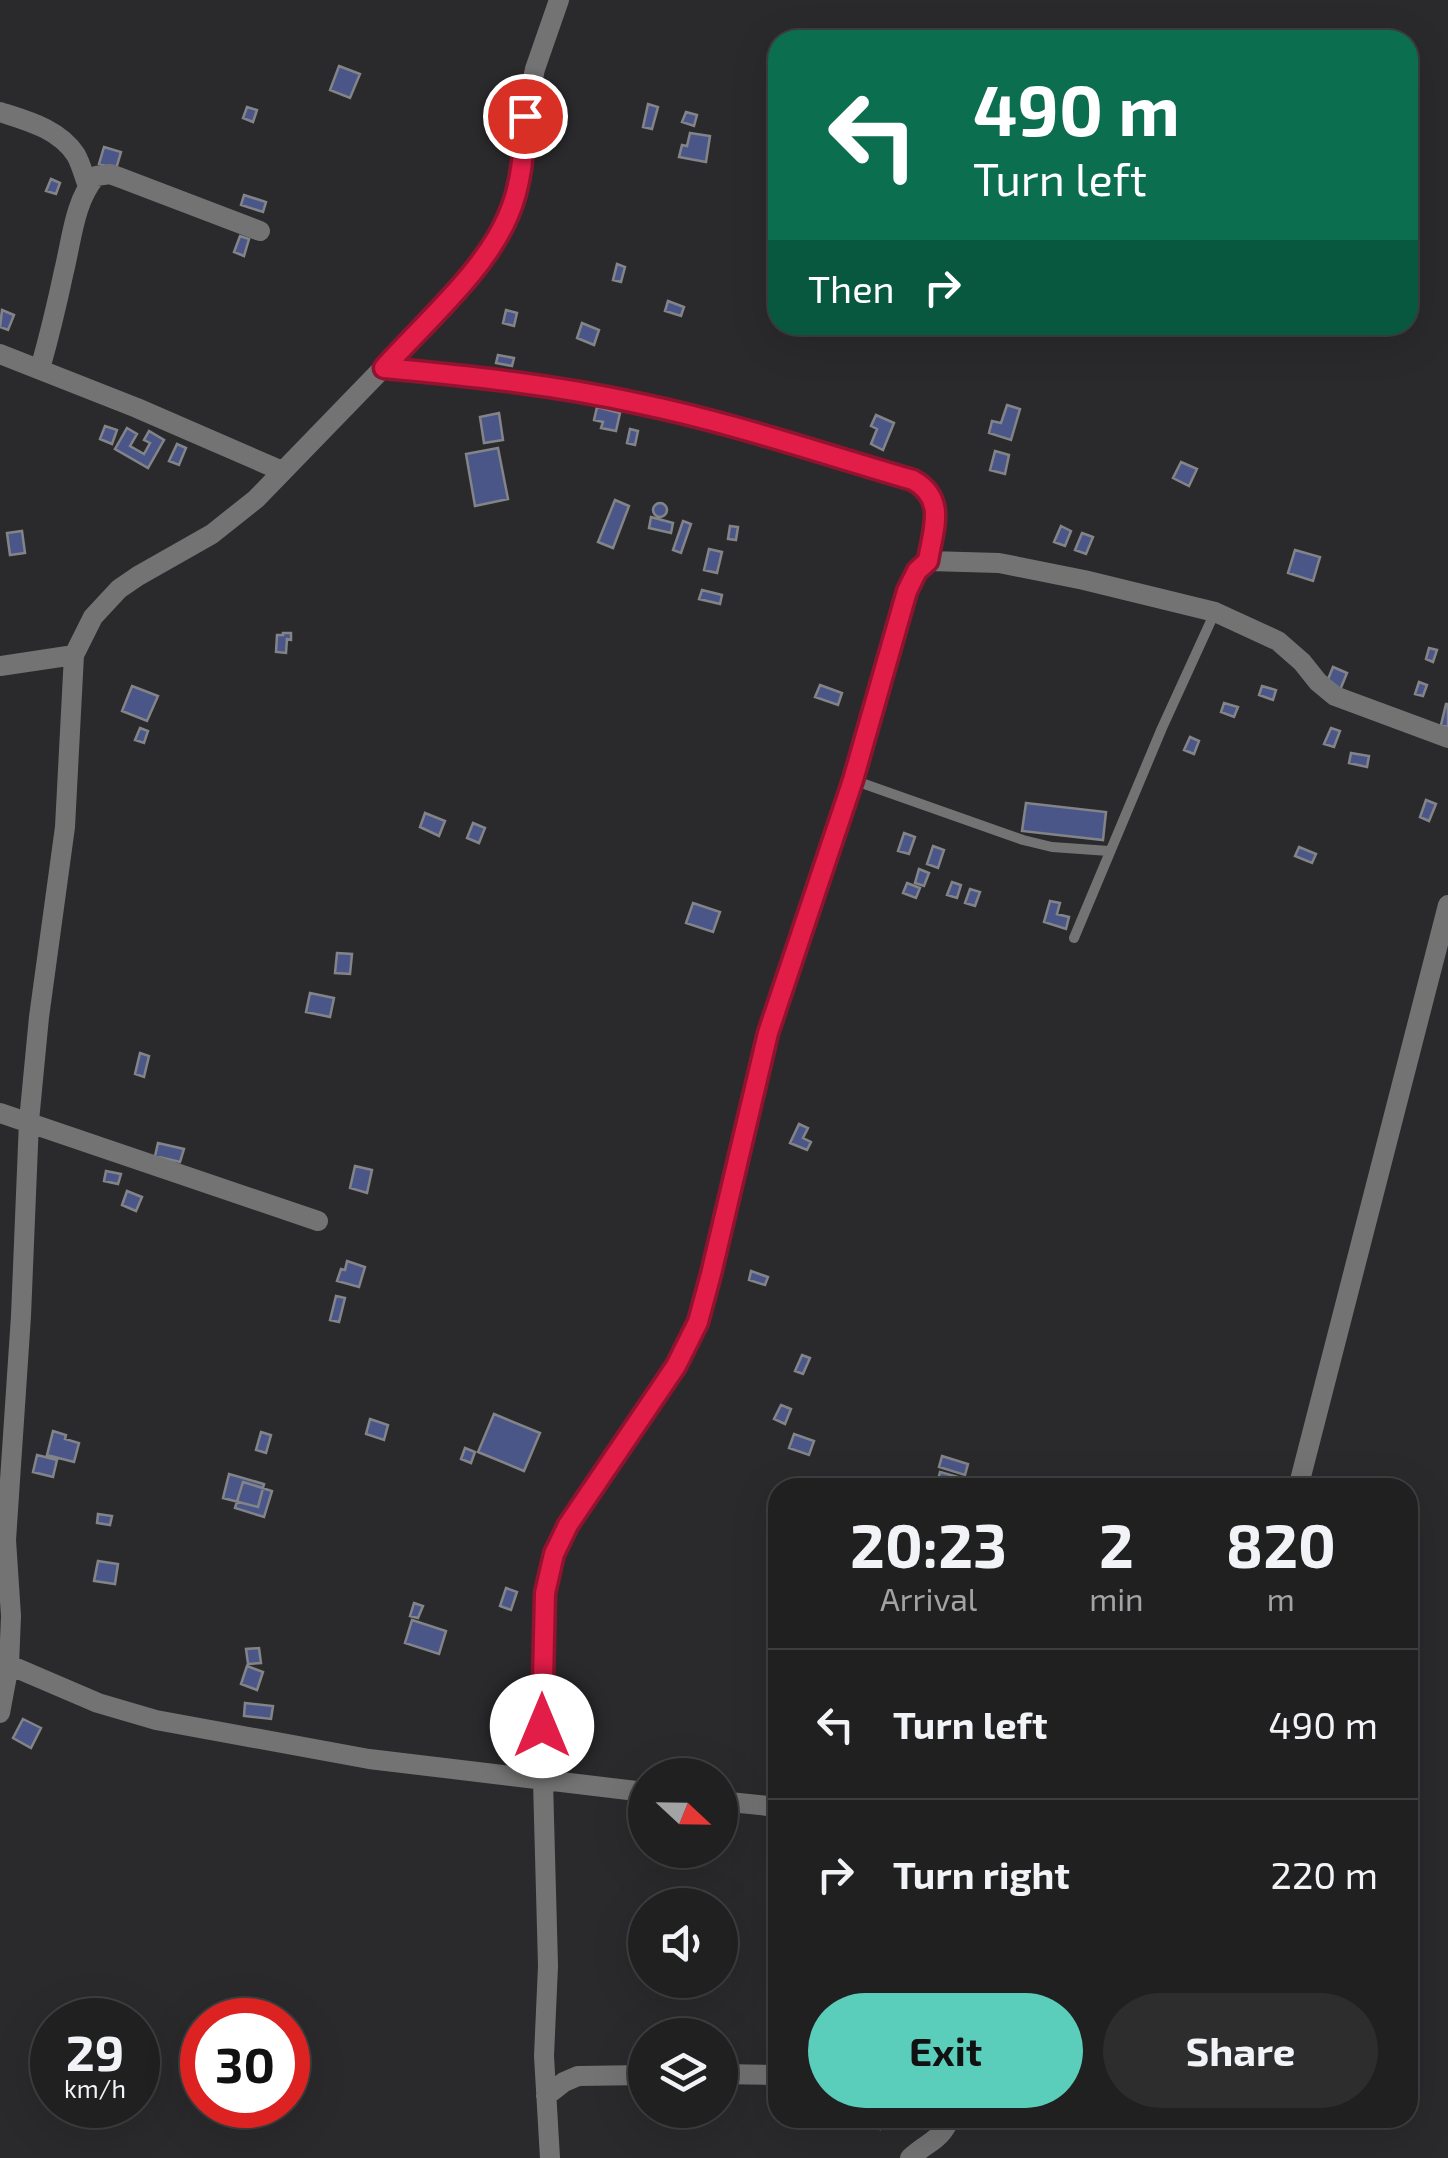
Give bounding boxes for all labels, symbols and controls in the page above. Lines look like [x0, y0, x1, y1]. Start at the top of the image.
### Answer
text: 490 m [973, 66, 1180, 150]
icon: left [808, 70, 938, 200]
pin [483, 74, 568, 159]
icon: arrive [498, 89, 553, 144]
text: Turn left [973, 151, 1147, 205]
icon: right [915, 260, 970, 315]
text: Then [808, 265, 895, 311]
text: 20:23 [850, 1508, 1007, 1580]
text: 2 [1099, 1508, 1134, 1580]
text: 820 [1226, 1508, 1336, 1580]
text: Arrival [880, 1579, 977, 1617]
text: min [1089, 1579, 1144, 1617]
text: m [1267, 1579, 1295, 1617]
position arrow [490, 1674, 594, 1778]
icon: left [808, 1697, 863, 1752]
text: Turn left [893, 1701, 1048, 1747]
text: 490 m [1268, 1701, 1378, 1747]
north arrow [628, 1758, 738, 1868]
map controls [628, 1758, 738, 2128]
icon: right [808, 1847, 863, 1902]
text: Turn right [893, 1851, 1070, 1897]
text: 220 m [1271, 1851, 1378, 1897]
button: sound [628, 1888, 738, 1998]
button: Exit [808, 1993, 1083, 2108]
button: Share [1103, 1993, 1378, 2108]
speed limit sign: 30 [180, 1998, 310, 2128]
button: layers [628, 2018, 738, 2128]
text: 29 [66, 2021, 124, 2081]
text: km/h [64, 2073, 126, 2103]

